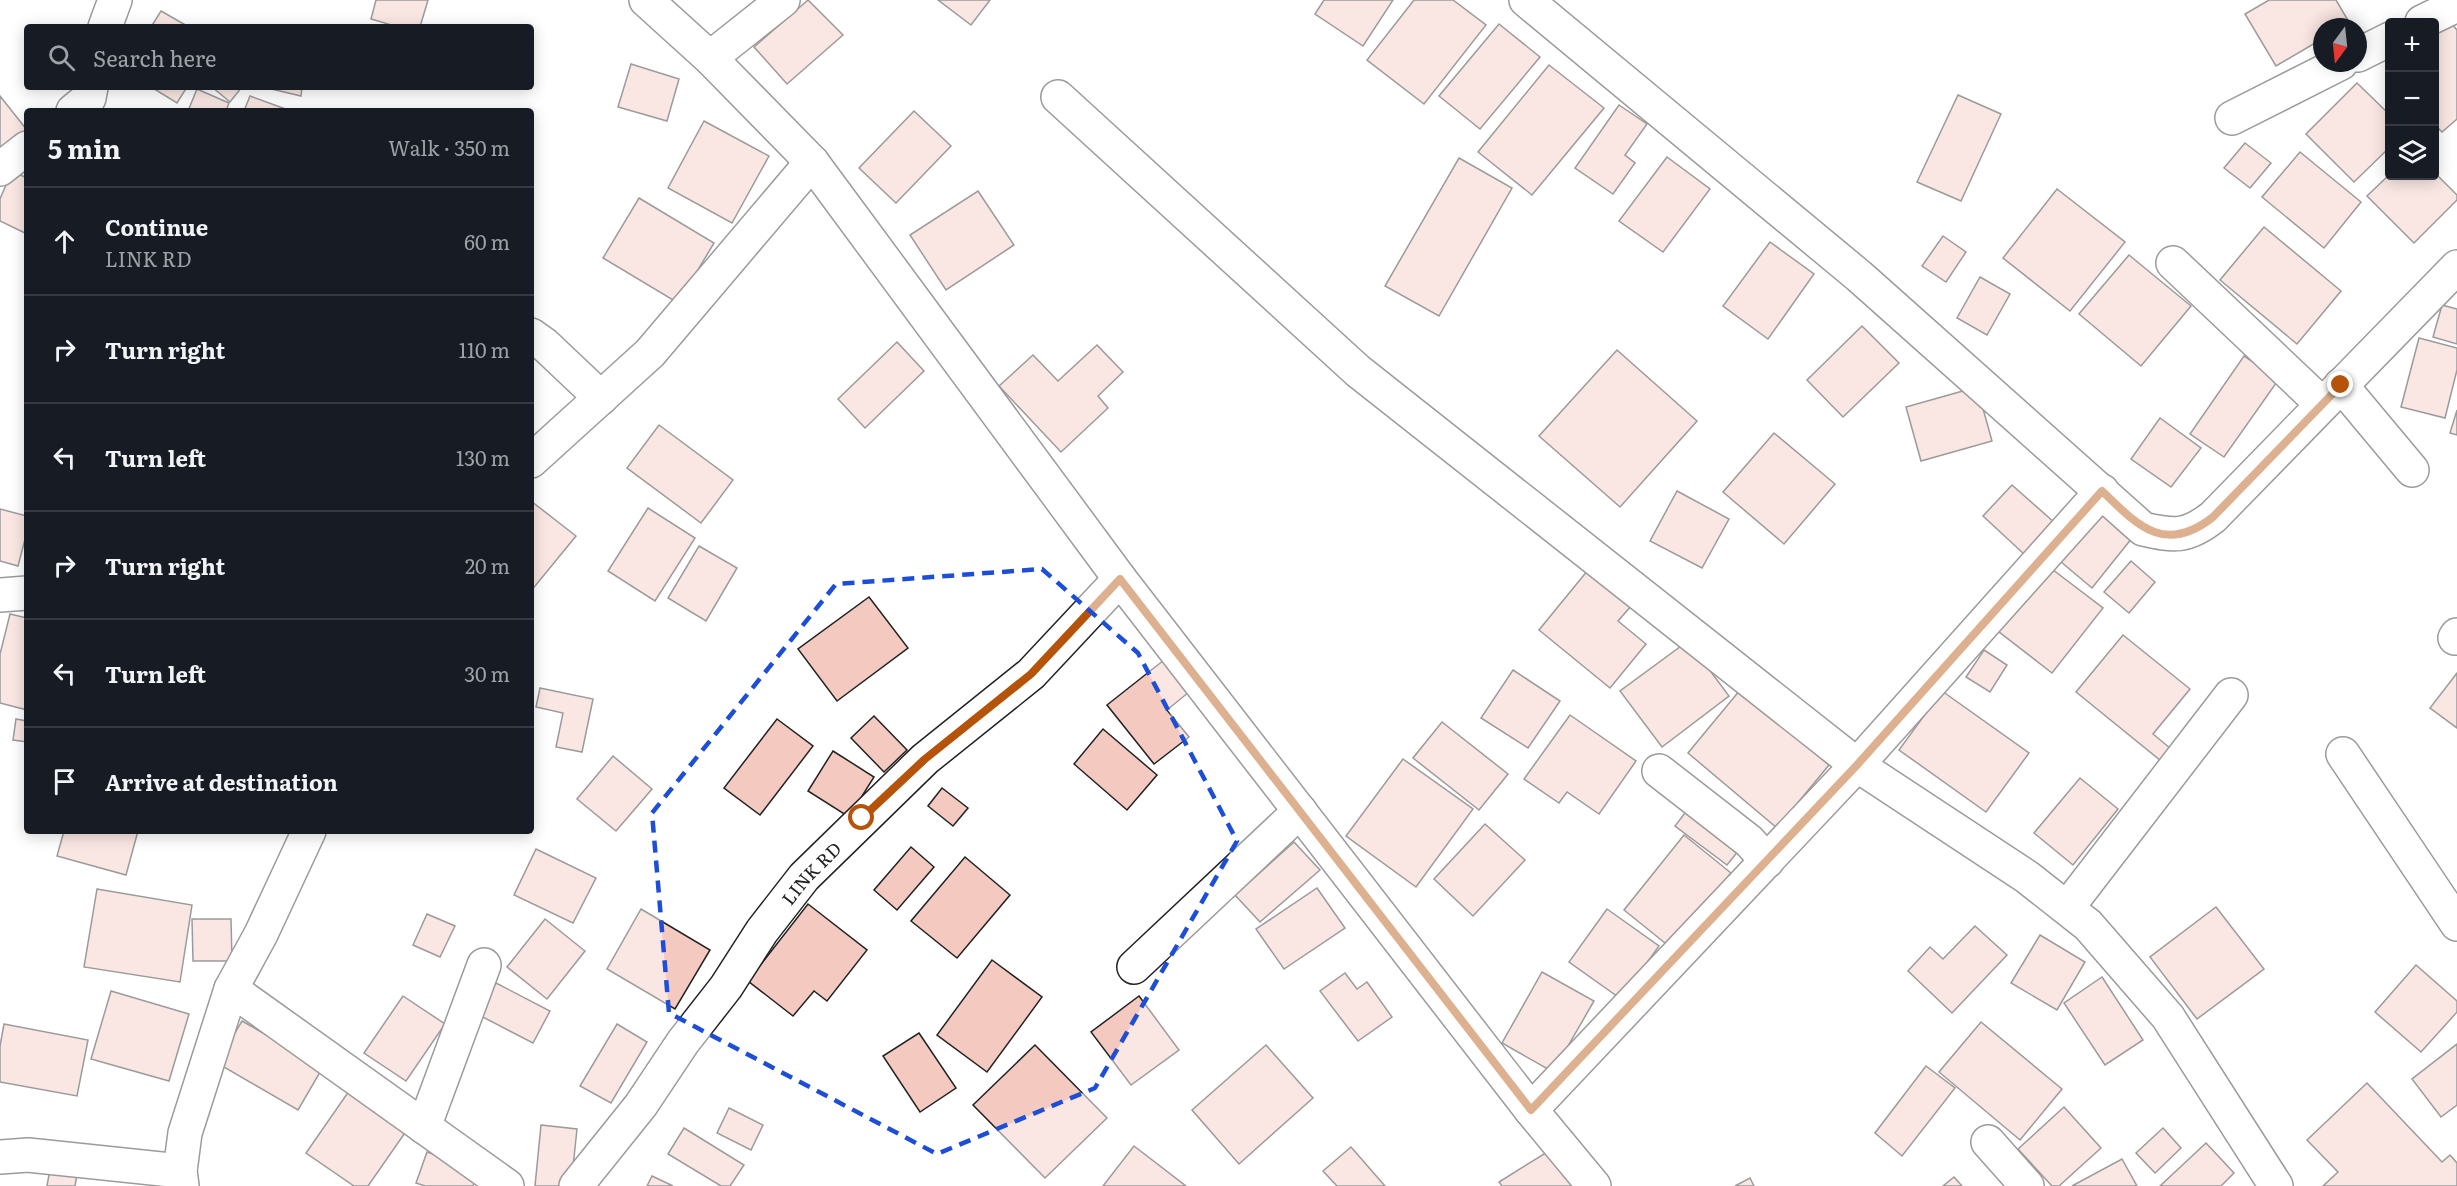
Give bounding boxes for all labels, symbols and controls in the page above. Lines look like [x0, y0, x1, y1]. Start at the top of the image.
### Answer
north arrow [2313, 18, 2367, 72]
map controls [2385, 18, 2439, 180]
button: + [2385, 18, 2439, 72]
search box [24, 24, 534, 90]
icon: search [45, 41, 78, 74]
text: Search here [93, 41, 216, 74]
button: − [2385, 72, 2439, 126]
button: layers [2385, 126, 2439, 180]
text: 5 min [48, 128, 121, 167]
text: Walk · 350 m [388, 132, 510, 162]
text: Continue [105, 210, 208, 243]
icon: ahead [48, 225, 81, 258]
text: 60 m [464, 226, 510, 256]
text: LINK RD [105, 243, 192, 273]
icon: right [48, 333, 81, 366]
text: Turn right [105, 333, 225, 366]
text: 110 m [459, 334, 510, 364]
route end [2327, 371, 2353, 397]
icon: left [48, 441, 81, 474]
text: Turn left [105, 441, 206, 474]
text: 130 m [456, 442, 510, 472]
icon: right [48, 549, 81, 582]
text: Turn right [105, 549, 225, 582]
text: 20 m [465, 550, 510, 580]
icon: left [48, 657, 81, 690]
text: Turn left [105, 657, 206, 690]
text: 30 m [464, 658, 510, 688]
icon: arrive [48, 765, 81, 798]
text: Arrive at destination [105, 765, 338, 798]
route start [848, 804, 874, 830]
street label: LINK RD [774, 835, 847, 910]

